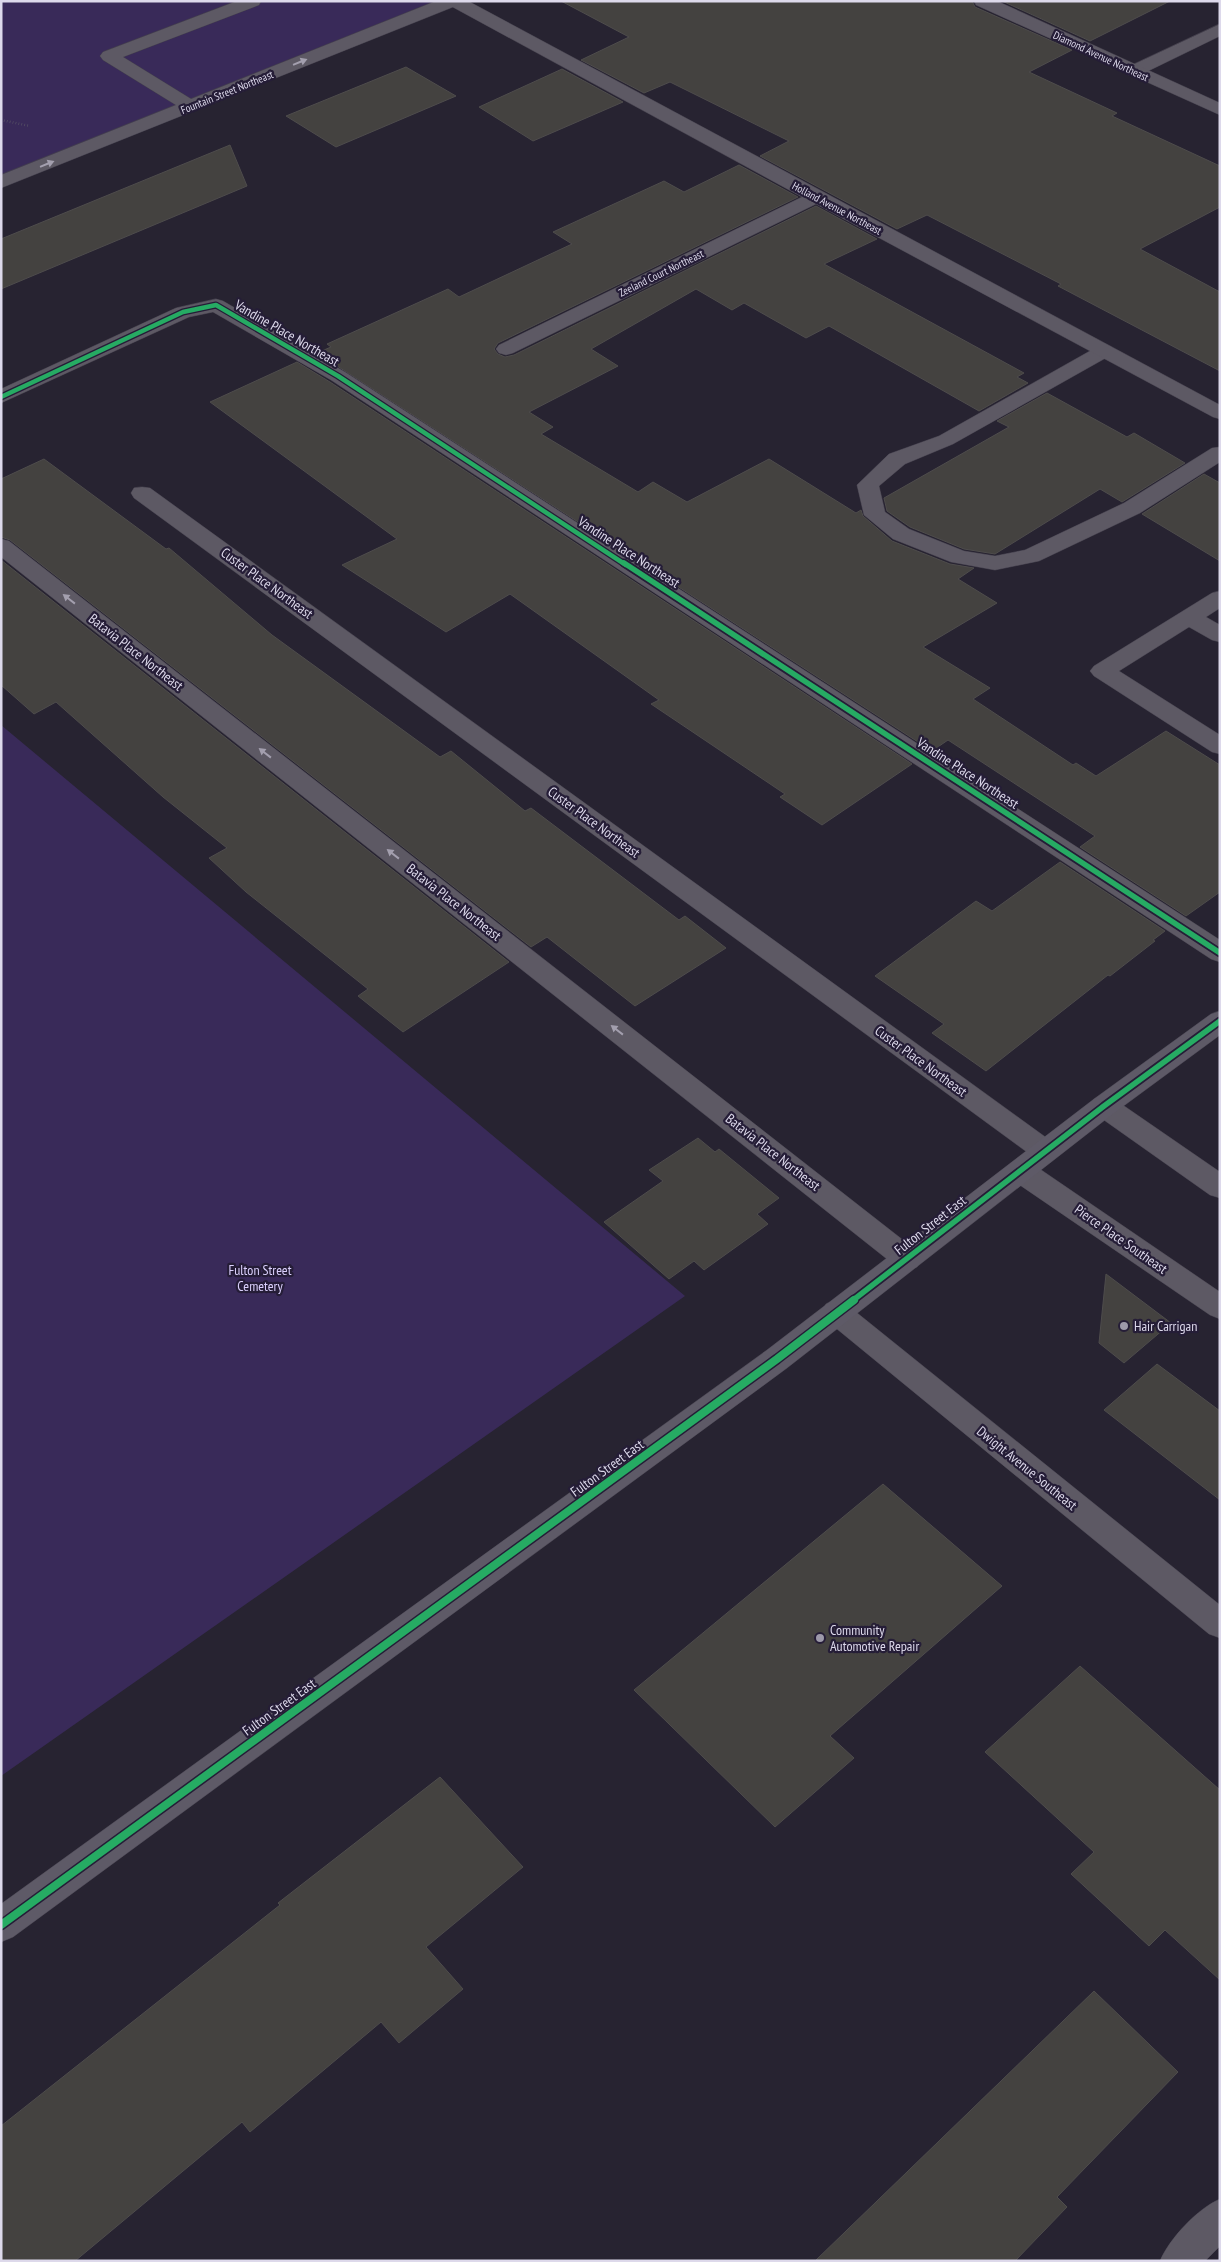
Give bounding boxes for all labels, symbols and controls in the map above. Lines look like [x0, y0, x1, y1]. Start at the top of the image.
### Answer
street label: Diamond Avenue Northeast [1051, 28, 1151, 84]
one-way arrow [293, 58, 307, 66]
street label: Fountain Street Northeast [179, 67, 275, 117]
one-way arrow [39, 159, 54, 167]
street label: Holland Avenue Northeast [790, 178, 884, 238]
street label: Zeeland Court Northeast [616, 246, 706, 300]
street label: Vandine Place Northeast [231, 295, 343, 370]
street label: Vandine Place Northeast [574, 512, 684, 592]
street label: Custer Place Northeast [217, 543, 317, 623]
one-way arrow [62, 593, 75, 604]
street label: Batavia Place Northeast [85, 609, 187, 695]
street label: Vandine Place Northeast [913, 733, 1023, 813]
one-way arrow [259, 748, 272, 759]
street label: Custer Place Northeast [544, 782, 644, 862]
one-way arrow [387, 848, 400, 859]
street label: Batavia Place Northeast [403, 859, 505, 945]
street label: Custer Place Northeast [871, 1021, 971, 1101]
one-way arrow [611, 1024, 624, 1035]
street label: Batavia Place Northeast [722, 1109, 824, 1195]
street label: Fulton Street East [891, 1191, 970, 1259]
street label: Pierce Place Southeast [1071, 1200, 1171, 1278]
park label: Fulton Street Cemetery [229, 1261, 292, 1295]
place label: Hair Carrigan [1134, 1317, 1197, 1335]
marker: Hair Carrigan [1118, 1320, 1130, 1332]
street label: Dwight Avenue Southeast [973, 1422, 1081, 1514]
street label: Fulton Street East [567, 1435, 647, 1501]
place label: Community Automotive Repair [830, 1621, 919, 1655]
marker: Community Automotive Repair [814, 1632, 826, 1644]
street label: Fulton Street East [239, 1674, 319, 1740]

